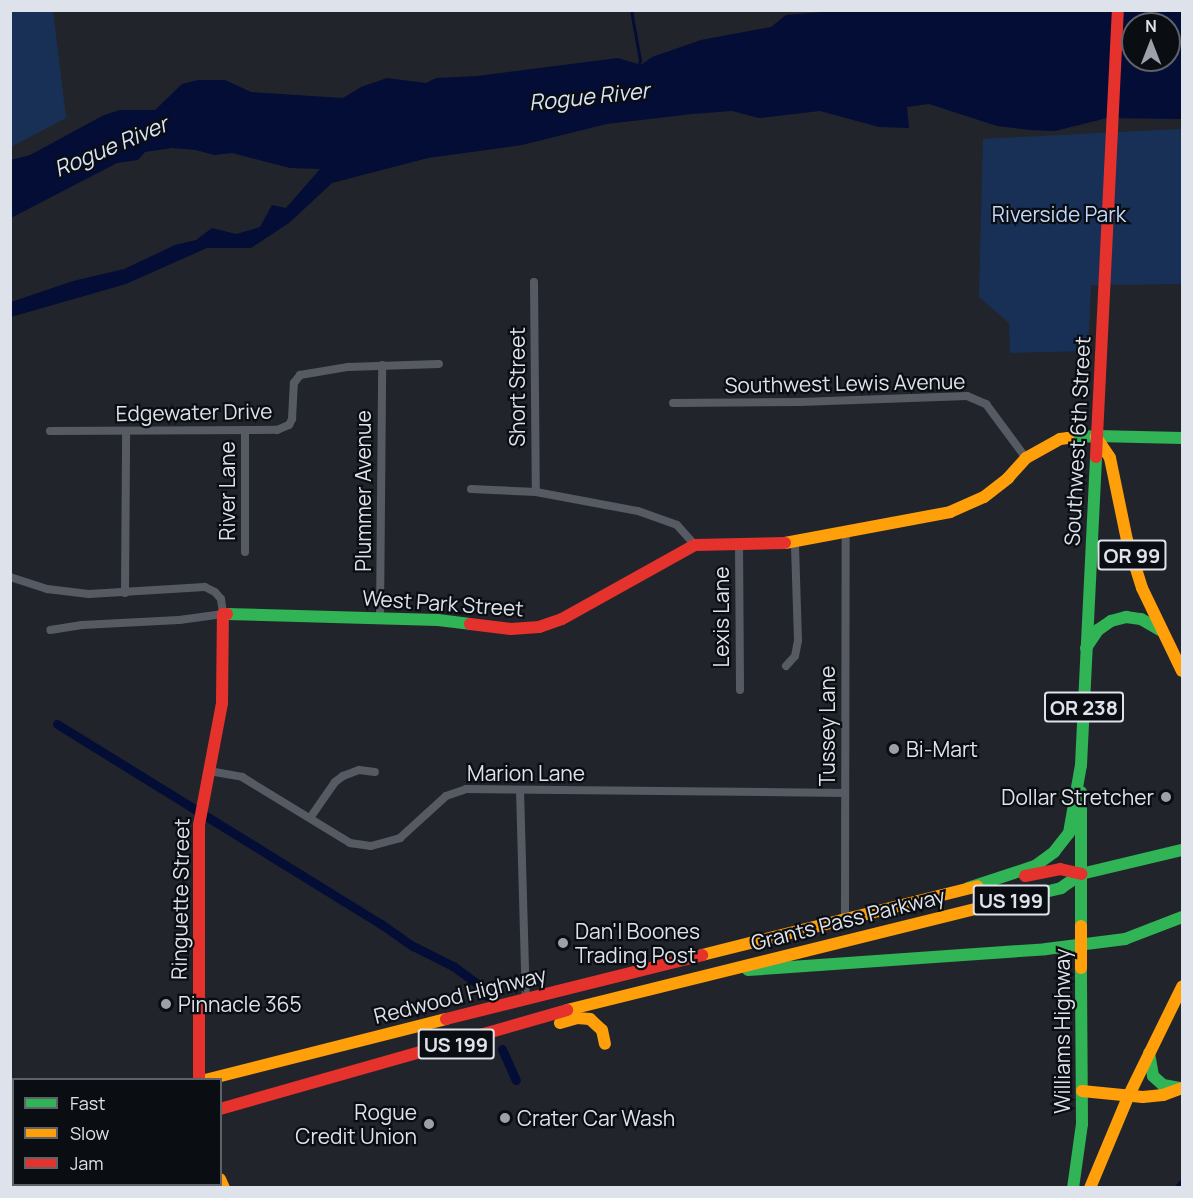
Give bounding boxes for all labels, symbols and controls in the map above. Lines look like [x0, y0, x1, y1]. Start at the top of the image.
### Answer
north arrow [1121, 12, 1181, 72]
text: N [1145, 15, 1157, 37]
water label: Rogue River [528, 78, 650, 116]
water label: Rogue River [50, 111, 172, 183]
park label: Riverside Park [992, 201, 1126, 227]
street label: Short Street [504, 327, 530, 447]
street label: Southwest 6th Street [1059, 335, 1095, 547]
street label: Southwest Lewis Avenue [724, 368, 966, 398]
street label: Edgewater Drive [115, 398, 273, 426]
street label: Plummer Avenue [350, 410, 376, 572]
street label: River Lane [214, 441, 240, 541]
road number: OR 99 [1096, 538, 1168, 572]
street label: Lexis Lane [708, 567, 734, 667]
street label: West Park Street [361, 585, 525, 621]
street label: Tussey Lane [814, 666, 840, 786]
road number: OR 238 [1044, 690, 1124, 724]
place label: Bi-Mart [906, 736, 978, 762]
marker: Bi-Mart [887, 742, 901, 756]
street label: Marion Lane [467, 760, 585, 786]
place label: Dollar Stretcher [1001, 784, 1154, 810]
marker: Dollar Stretcher [1159, 790, 1173, 804]
street label: Ringuette Street [166, 818, 194, 980]
street label: Grants Pass Parkway [748, 883, 948, 955]
road number: US 199 [972, 883, 1050, 917]
place label: Dan'l Boones Trading Post [575, 918, 700, 968]
marker: Dan'l Boones Trading Post [556, 936, 570, 950]
street label: Williams Highway [1049, 948, 1075, 1114]
street label: Redwood Highway [371, 961, 549, 1029]
place label: Pinnacle 365 [178, 991, 302, 1017]
marker: Pinnacle 365 [159, 997, 173, 1011]
road number: US 199 [417, 1027, 495, 1061]
legend [12, 1078, 222, 1186]
text: Fast [70, 1091, 105, 1115]
place label: Rogue Credit Union [295, 1099, 417, 1149]
place label: Crater Car Wash [517, 1105, 675, 1131]
marker: Crater Car Wash [498, 1111, 512, 1125]
marker: Rogue Credit Union [422, 1117, 436, 1131]
text: Slow [70, 1121, 109, 1145]
text: Jam [70, 1151, 104, 1175]

